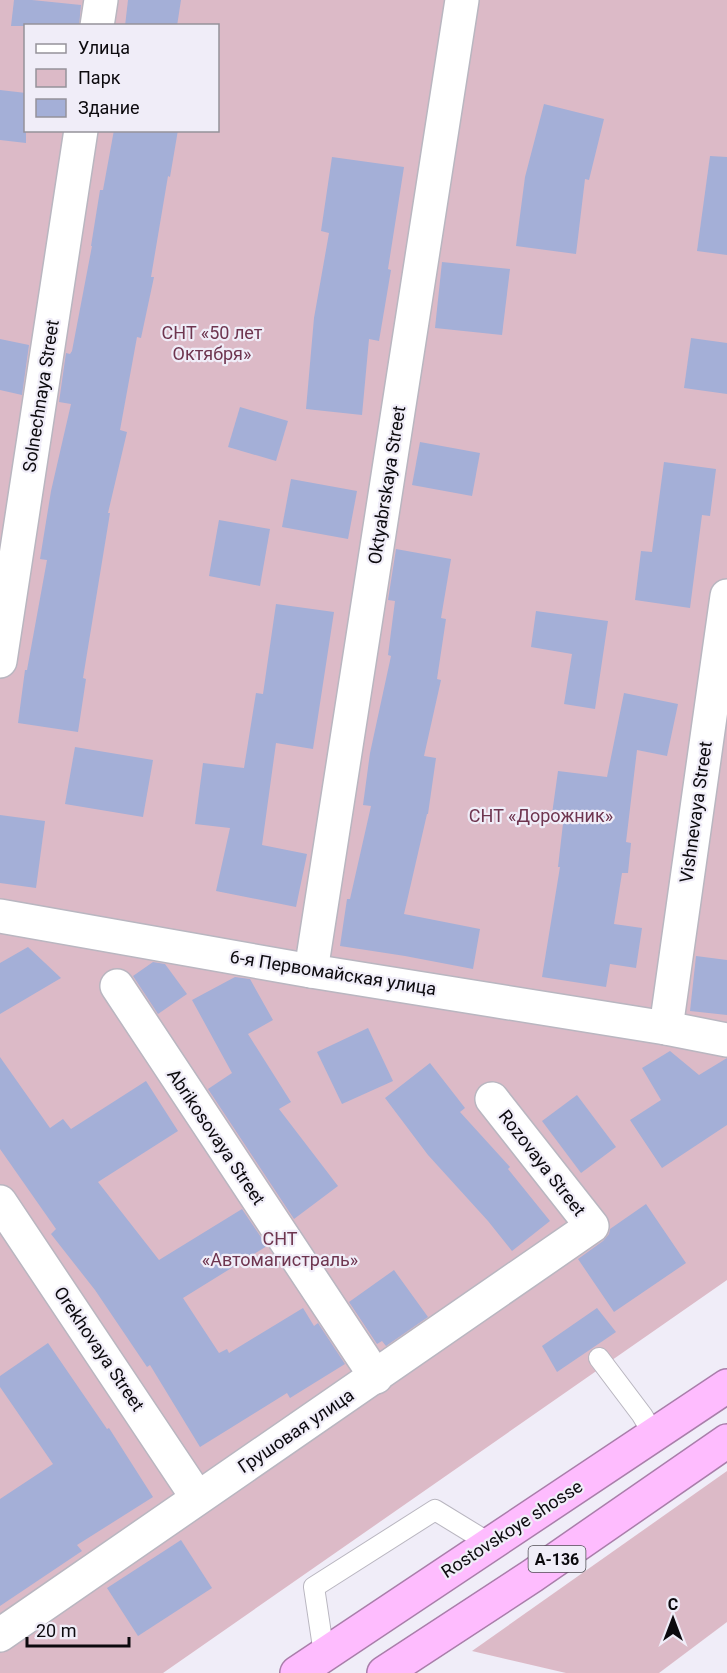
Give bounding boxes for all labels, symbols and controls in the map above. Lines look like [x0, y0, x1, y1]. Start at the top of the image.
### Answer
legend [24, 24, 219, 132]
text: Улица [78, 37, 130, 58]
text: Парк [78, 67, 121, 88]
text: Здание [78, 97, 140, 118]
street label: Solnechnaya Street [18, 318, 63, 474]
park label: СНТ «50 лет Октября» [162, 322, 263, 364]
street label: Oktyabrskaya Street [364, 404, 409, 566]
street label: Vishnevaya Street [675, 740, 716, 884]
park label: СНТ «Дорожник» [469, 805, 613, 826]
street label: 6-я Первомайская улица [228, 946, 438, 999]
street label: Abrikosovaya Street [163, 1065, 270, 1209]
street label: Rozovaya Street [495, 1106, 590, 1220]
park label: СНТ «Автомагистраль» [202, 1228, 358, 1270]
street label: Orekhovaya Street [50, 1283, 149, 1415]
street label: Грушовая улица [234, 1384, 358, 1477]
street label: Rostovskoye shosse [437, 1475, 586, 1582]
road number: А-136 [528, 1546, 586, 1572]
north arrow [643, 1589, 703, 1649]
text: С [668, 1595, 678, 1614]
scale bar [27, 1610, 129, 1648]
text: 20 m [36, 1620, 76, 1641]

